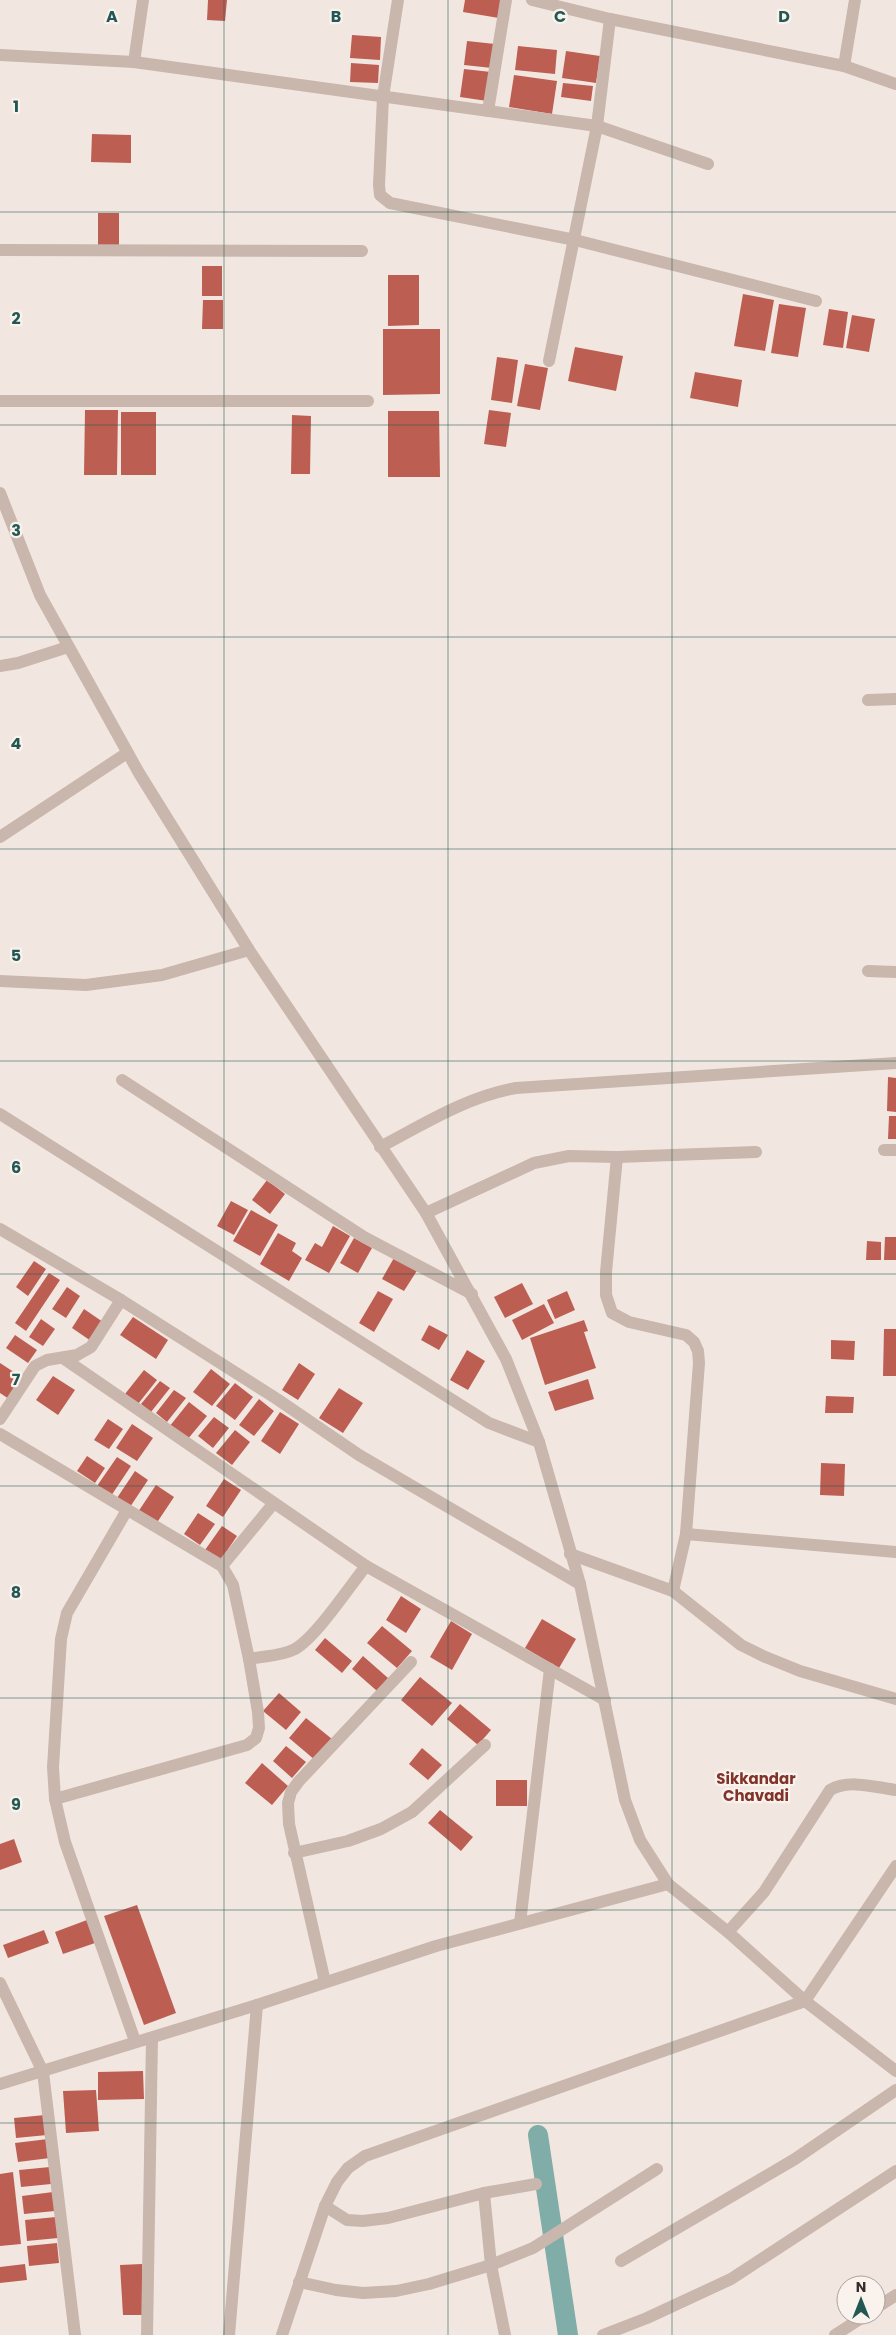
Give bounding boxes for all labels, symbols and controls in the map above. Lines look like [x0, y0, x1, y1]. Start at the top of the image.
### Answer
text: A [106, 5, 118, 28]
text: B [331, 5, 341, 28]
text: C [554, 5, 566, 28]
text: D [778, 5, 790, 28]
text: 1 [13, 95, 19, 118]
text: 2 [11, 307, 21, 330]
text: 3 [11, 519, 21, 542]
text: 4 [11, 732, 22, 755]
text: 5 [11, 944, 21, 967]
text: 6 [11, 1156, 21, 1179]
text: 7 [12, 1368, 21, 1391]
text: 8 [11, 1581, 21, 1604]
district label: Sikkandar Chavadi [716, 1768, 796, 1806]
text: 9 [11, 1793, 21, 1816]
north arrow [836, 2275, 886, 2325]
text: N [856, 2277, 866, 2297]

